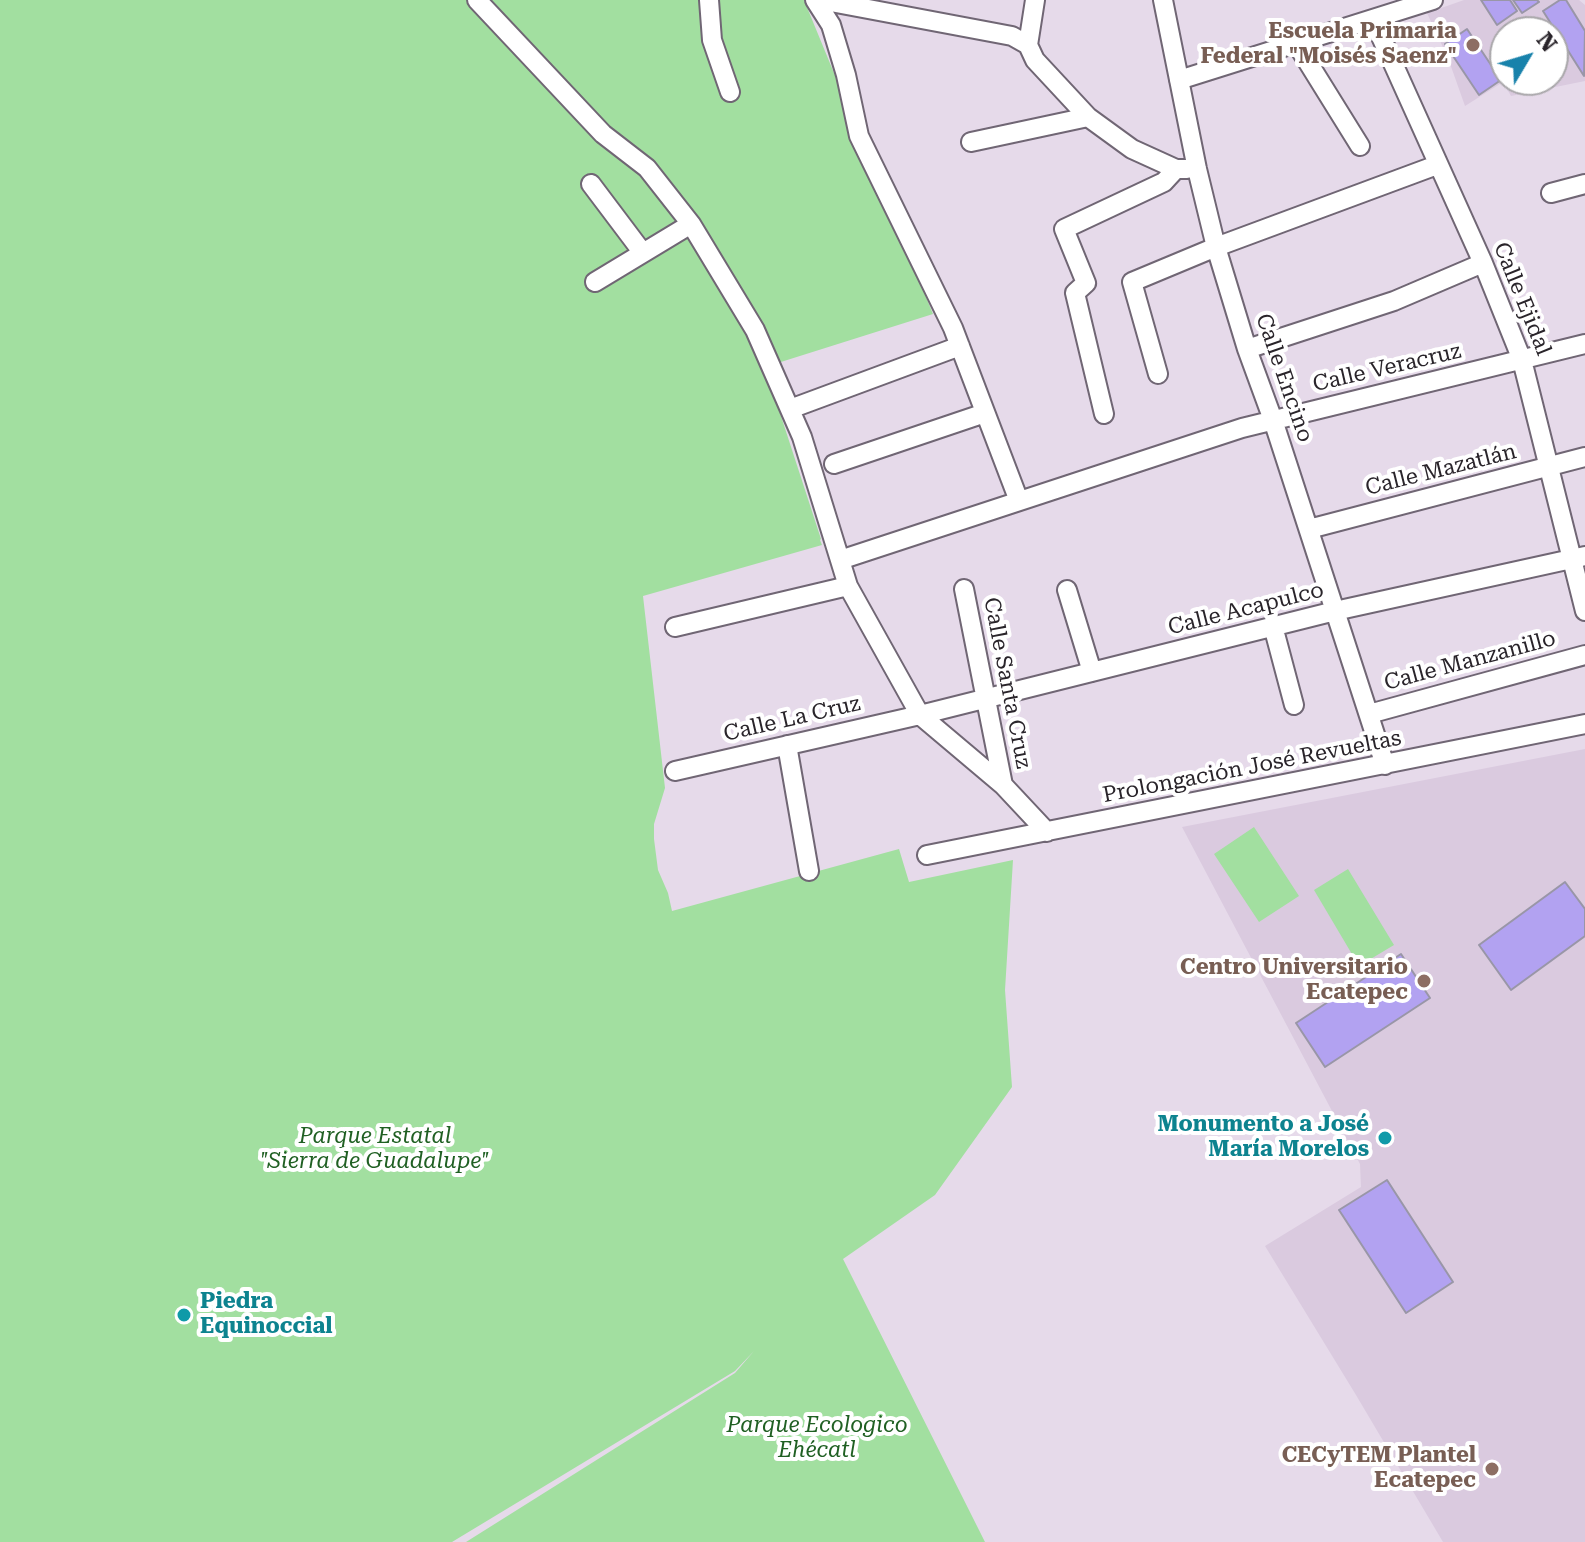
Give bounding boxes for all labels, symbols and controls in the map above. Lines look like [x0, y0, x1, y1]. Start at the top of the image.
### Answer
north arrow [1489, 16, 1569, 96]
place label: Escuela Primaria Federal "Moisés Saenz" [1200, 19, 1457, 70]
text: N [1532, 28, 1562, 57]
marker: Escuela Primaria Federal "Moisés Saenz" [1464, 36, 1482, 54]
street label: Calle Ejidal [1487, 239, 1557, 359]
street label: Calle Encino [1250, 310, 1318, 446]
street label: Calle Veracruz [1310, 338, 1464, 398]
street label: Calle Mazatlán [1363, 438, 1519, 502]
street label: Calle Acapulco [1166, 577, 1326, 641]
street label: Calle Santa Cruz [977, 595, 1037, 771]
street label: Calle Manzanillo [1381, 625, 1559, 697]
street label: Calle La Cruz [721, 690, 863, 748]
street label: Prolongación José Revueltas [1100, 725, 1404, 809]
place label: Centro Universitario Ecatepec [1180, 955, 1408, 1006]
marker: Centro Universitario Ecatepec [1415, 972, 1433, 990]
place label: Monumento a José María Morelos [1158, 1112, 1369, 1164]
park label: Parque Estatal "Sierra de Guadalupe" [260, 1124, 490, 1176]
marker: Monumento a José María Morelos [1376, 1129, 1394, 1147]
place label: Piedra Equinoccial [200, 1289, 333, 1340]
marker: Piedra Equinoccial [175, 1306, 193, 1324]
park label: Parque Ecologico Ehécatl [726, 1413, 908, 1464]
place label: CECyTEM Plantel Ecatepec [1282, 1443, 1476, 1494]
marker: CECyTEM Plantel Ecatepec [1483, 1460, 1501, 1478]

